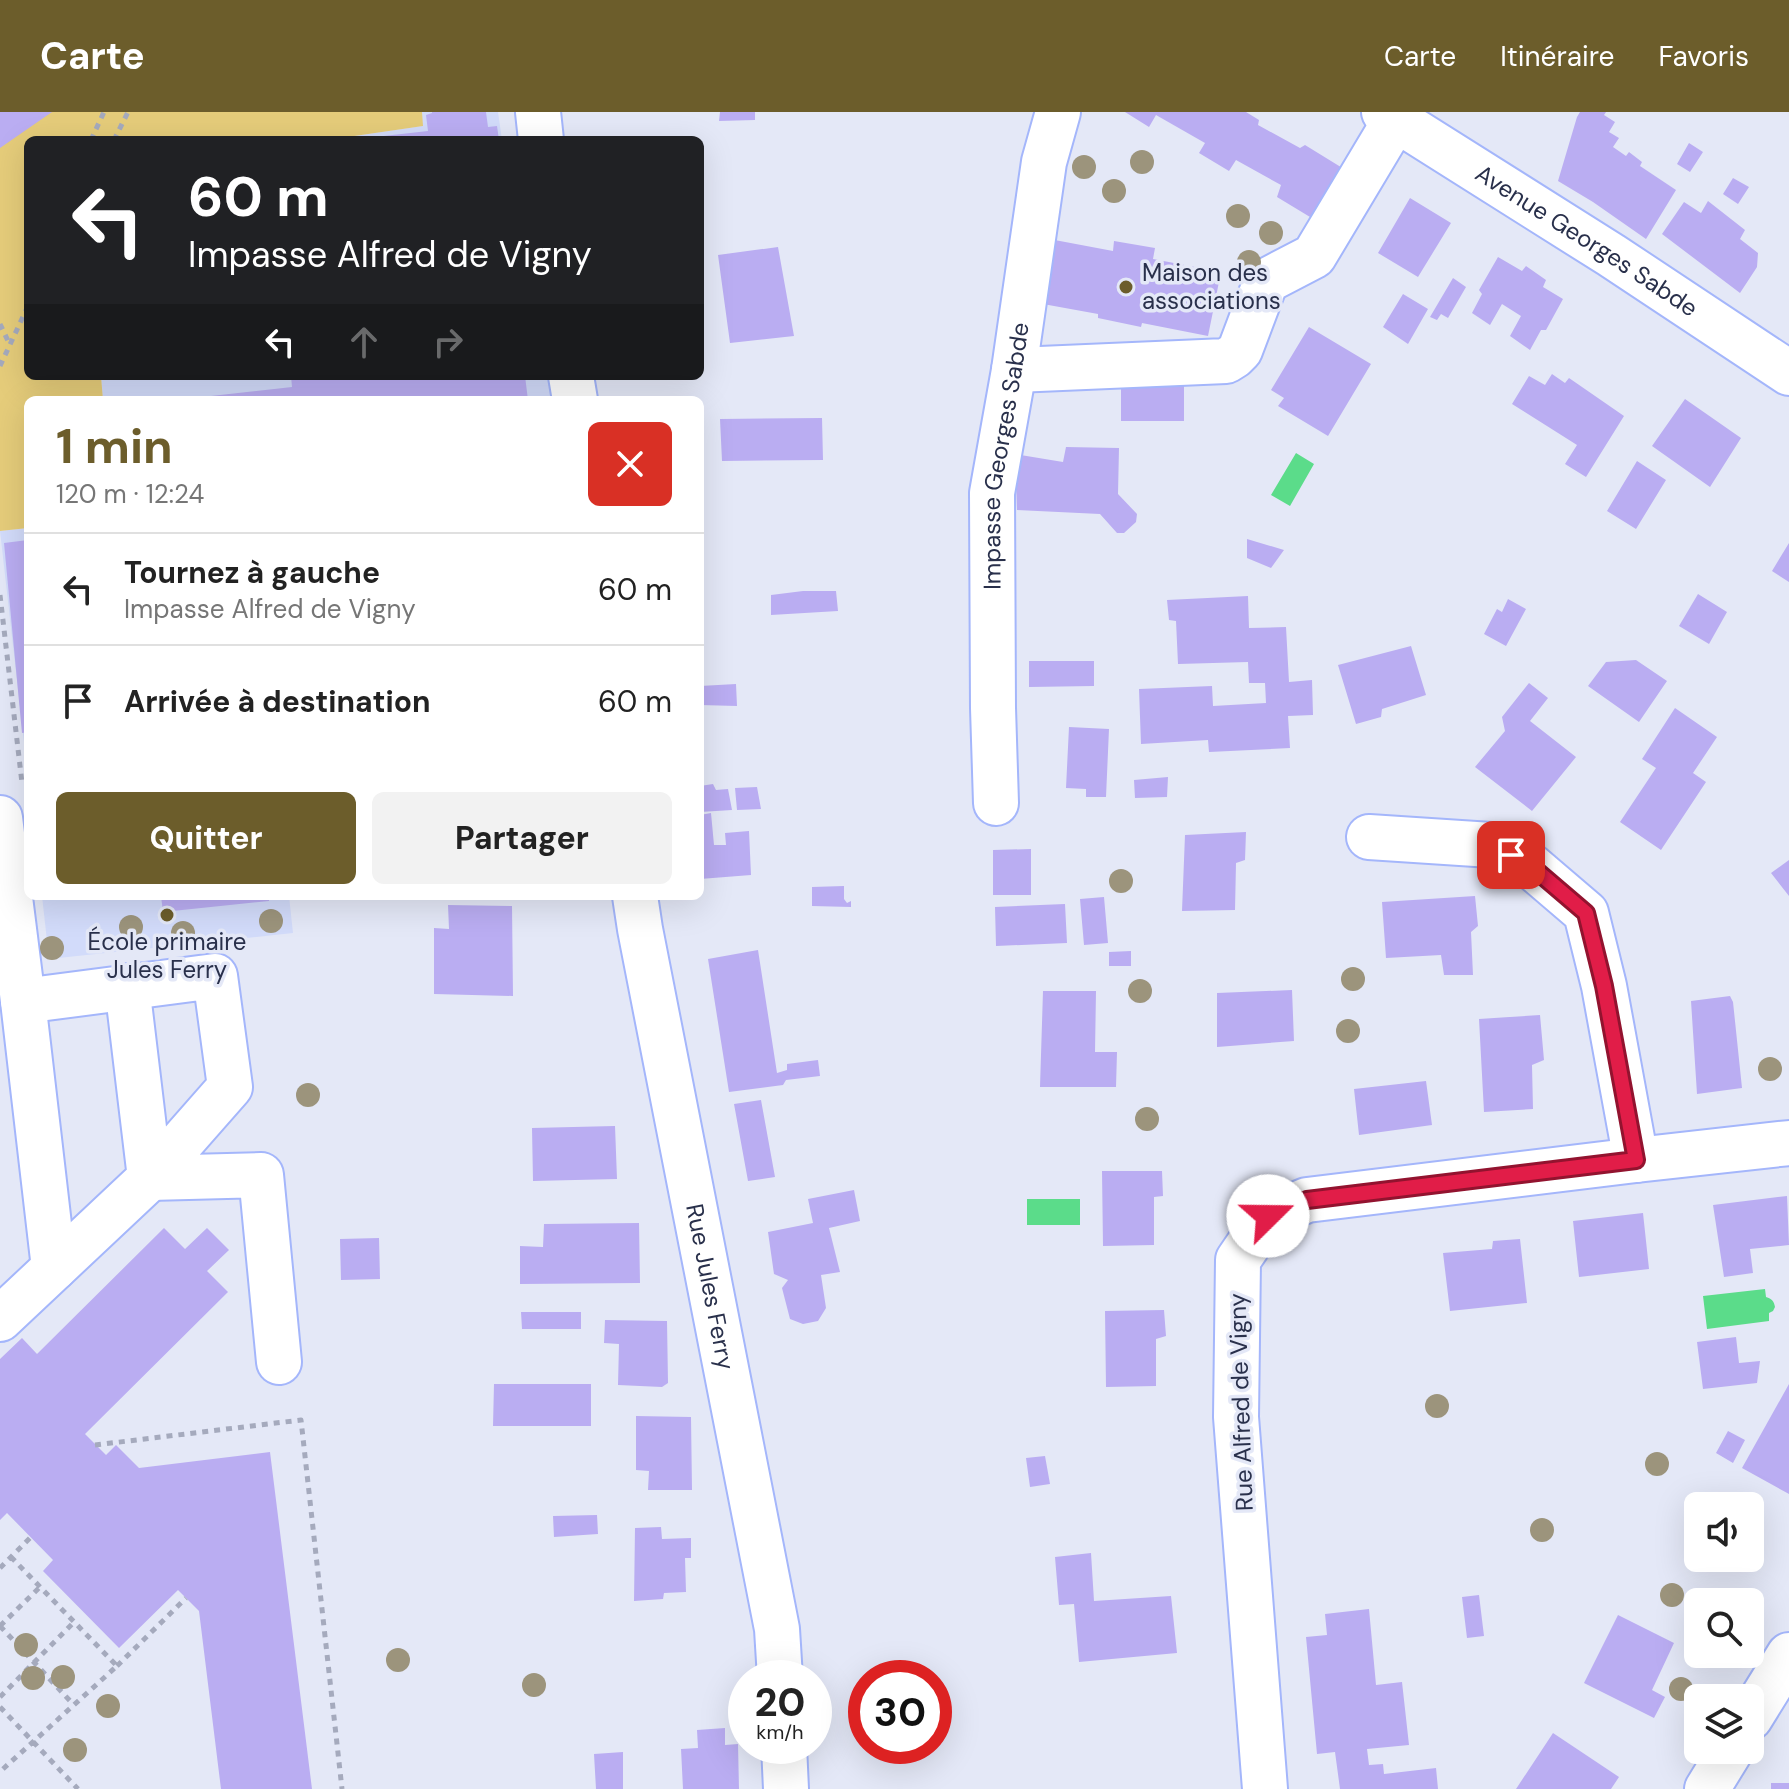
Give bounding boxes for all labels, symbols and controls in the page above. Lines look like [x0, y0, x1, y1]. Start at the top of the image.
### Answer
text: Carte [40, 31, 145, 81]
text: Carte [1384, 38, 1456, 75]
text: Itinéraire [1500, 38, 1614, 75]
text: Favoris [1658, 38, 1749, 75]
street label: Avenue Georges Sabde [1470, 158, 1704, 323]
text: 60 m [188, 160, 329, 233]
icon: left [56, 168, 160, 272]
text: Impasse Alfred de Vigny [188, 231, 592, 278]
place label: Maison des associations [1142, 257, 1281, 316]
marker: Maison des associations [1117, 278, 1135, 296]
icon: left [258, 320, 302, 364]
icon: ahead [342, 320, 386, 364]
icon: right [426, 320, 470, 364]
street label: Impasse Georges Sabde [976, 320, 1036, 590]
text: 1 min [56, 415, 173, 478]
button: close [588, 422, 672, 506]
text: 120 m · 12:24 [56, 477, 204, 511]
text: Tournez à gauche [124, 553, 380, 592]
icon: left [56, 567, 100, 611]
text: 60 m [598, 570, 672, 609]
text: Impasse Alfred de Vigny [124, 592, 416, 626]
icon: arrive [56, 679, 100, 723]
text: Arrivée à destination [124, 682, 430, 721]
text: 60 m [598, 682, 672, 721]
button: Quitter [56, 792, 356, 884]
button: Partager [372, 792, 672, 884]
pin [1477, 821, 1545, 889]
icon: arrive [1489, 833, 1533, 877]
marker: École primaire Jules Ferry [158, 906, 176, 924]
place label: École primaire Jules Ferry [88, 926, 246, 985]
position arrow [1226, 1174, 1310, 1258]
street label: Rue Jules Ferry [679, 1201, 742, 1372]
street label: Rue Alfred de Vigny [1221, 1293, 1260, 1511]
map controls [1684, 1492, 1764, 1764]
button: sound [1684, 1492, 1764, 1572]
button: search [1684, 1588, 1764, 1668]
speed limit sign: 30 [848, 1660, 952, 1764]
text: 20 [754, 1676, 806, 1728]
button: layers [1684, 1684, 1764, 1764]
text: km/h [756, 1719, 804, 1745]

